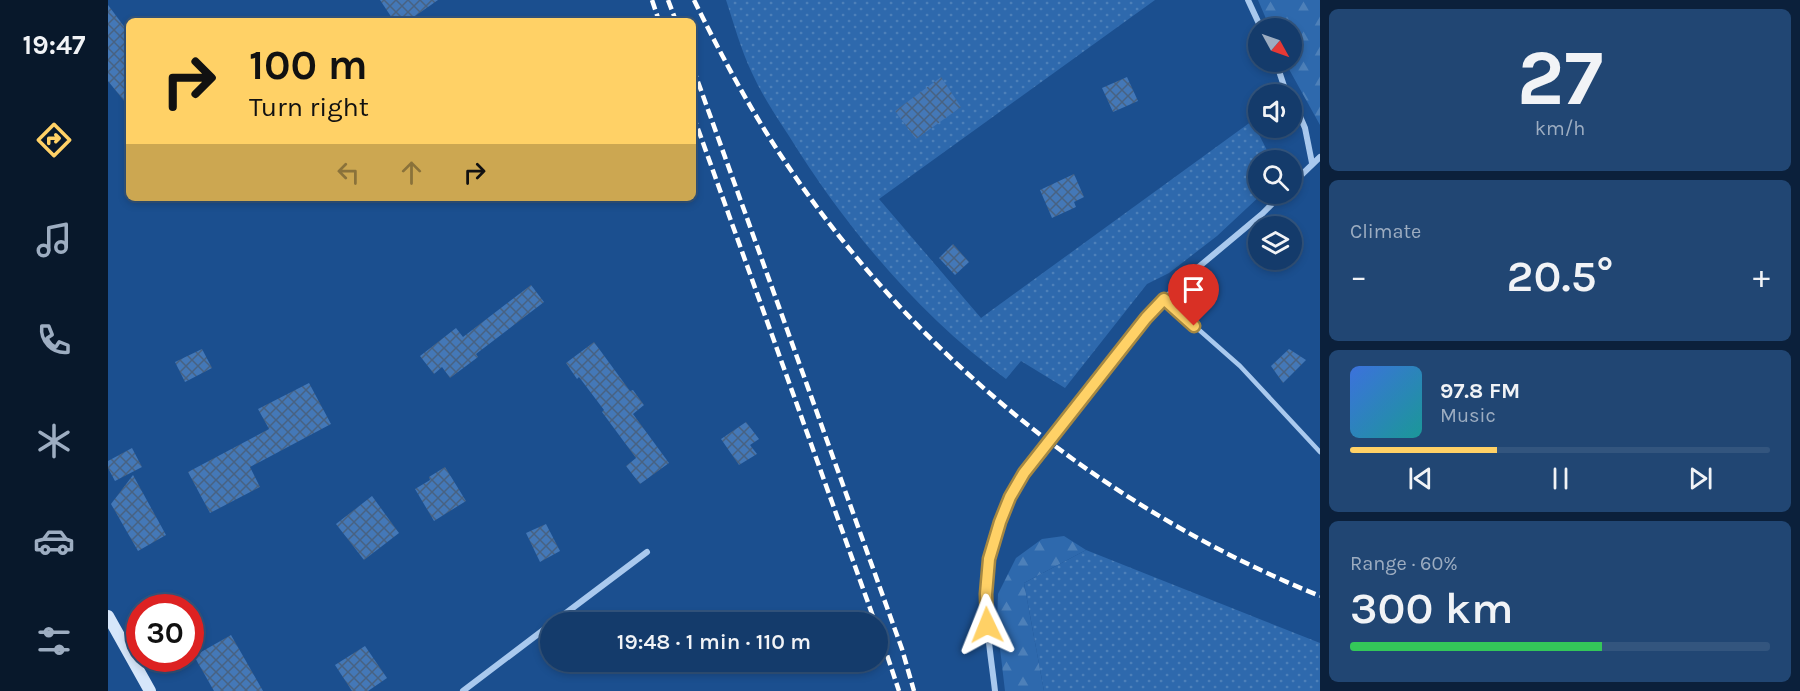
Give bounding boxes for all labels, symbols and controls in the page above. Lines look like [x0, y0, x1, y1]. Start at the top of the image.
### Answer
north arrow [1248, 18, 1302, 72]
map controls [1248, 18, 1302, 270]
text: 19:47 [23, 29, 85, 61]
text: 27 [1517, 32, 1603, 124]
text: 100 m [249, 40, 368, 90]
icon: right [150, 42, 228, 120]
button: sound [1248, 84, 1302, 138]
text: Turn right [249, 91, 369, 123]
text: km/h [1535, 117, 1585, 140]
icon: directions [33, 119, 75, 161]
button: search [1248, 150, 1302, 204]
icon: left [332, 156, 365, 189]
icon: ahead [395, 156, 428, 189]
icon: right [458, 156, 491, 189]
button: layers [1248, 216, 1302, 270]
icon: music [33, 219, 75, 261]
text: Climate [1350, 220, 1421, 243]
text: 20.5° [1507, 250, 1613, 302]
text: − [1350, 257, 1367, 295]
text: + [1753, 257, 1770, 295]
pin [1168, 264, 1219, 326]
icon: arrive [1177, 273, 1210, 306]
icon: phone [33, 319, 75, 361]
text: 97.8 FM [1440, 378, 1520, 404]
text: Music [1440, 404, 1496, 427]
icon: climate [33, 420, 75, 462]
icon: previous [1404, 462, 1437, 495]
icon: pause [1544, 462, 1577, 495]
icon: next [1684, 462, 1717, 495]
icon: car [33, 520, 75, 562]
text: Range · 60% [1350, 552, 1458, 575]
text: 300 km [1350, 582, 1514, 634]
position arrow [955, 593, 1019, 657]
speed limit sign: 30 [126, 594, 204, 672]
icon: filters [33, 620, 75, 662]
text: 19:48 · 1 min · 110 m [617, 629, 811, 655]

